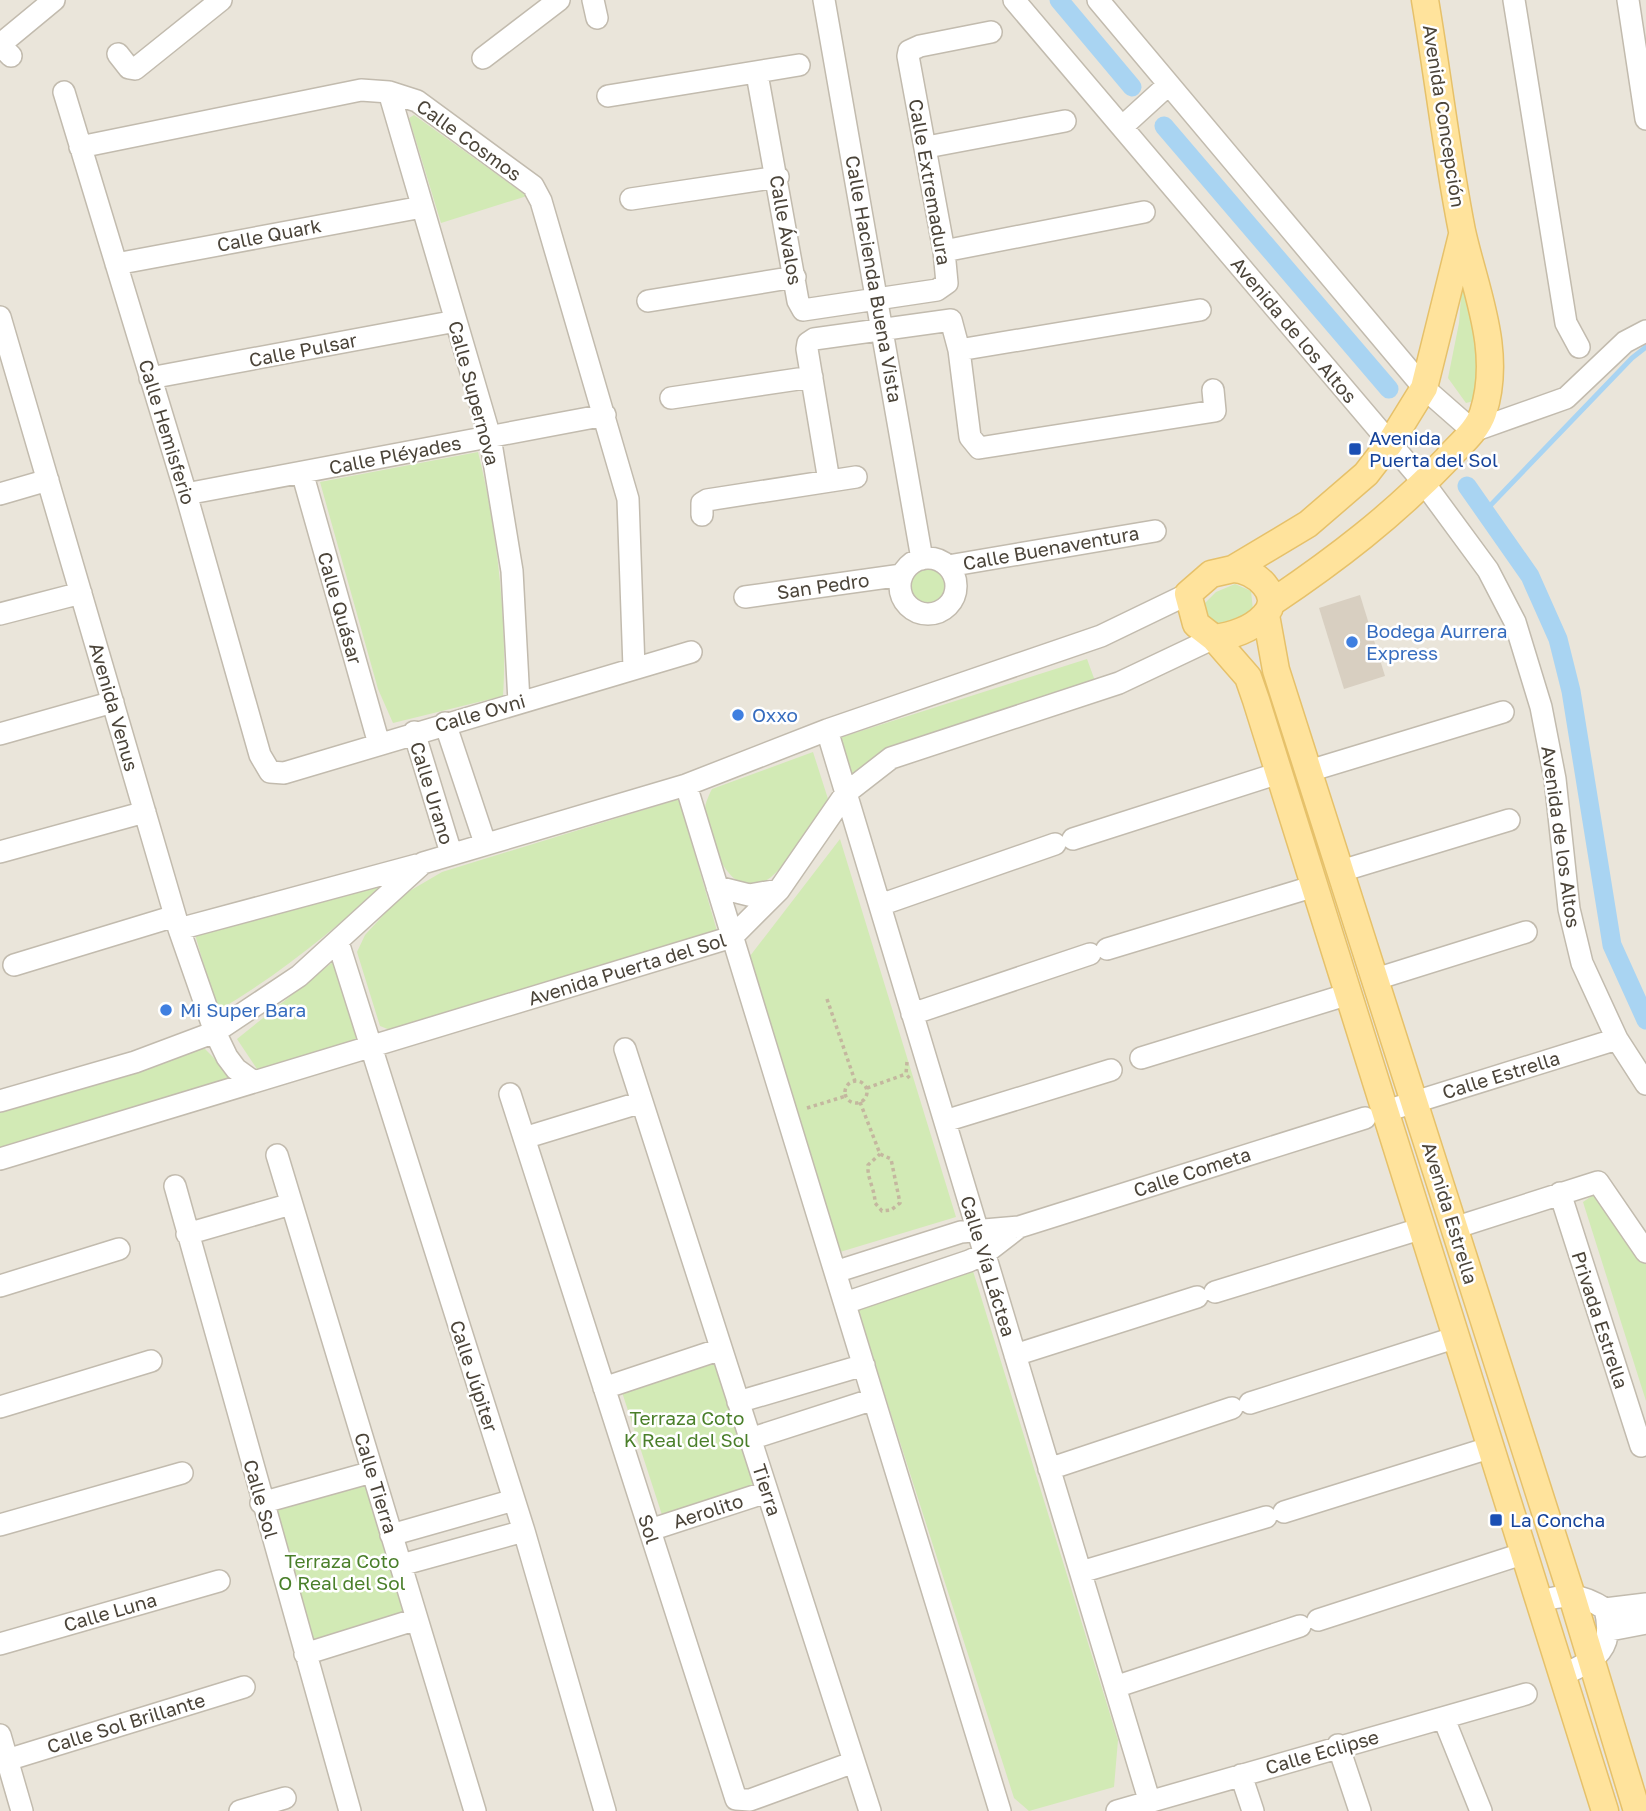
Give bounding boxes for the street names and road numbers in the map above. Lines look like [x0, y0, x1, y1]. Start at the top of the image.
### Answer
street label: Avenida Concepción [1419, 23, 1470, 209]
street label: Calle Cosmos [412, 94, 526, 185]
street label: Calle Extremadura [905, 97, 956, 267]
street label: Calle Hacienda Buena Vista [841, 154, 908, 404]
street label: Calle Ávalos [766, 173, 807, 287]
street label: Calle Quark [215, 213, 323, 256]
street label: Avenida de los Altos [1227, 252, 1362, 407]
street label: Calle Supernova [444, 318, 505, 468]
street label: Calle Pulsar [247, 328, 359, 371]
street label: Calle Hemisferio [134, 357, 200, 507]
street label: Calle Pléyades [327, 430, 463, 479]
street label: Calle Buenaventura [961, 521, 1141, 574]
street label: Calle Quásar [313, 549, 368, 667]
street label: San Pedro [775, 568, 871, 603]
street label: Avenida Venus [85, 640, 144, 774]
street label: Calle Ovni [432, 689, 528, 736]
street label: Calle Urano [406, 739, 459, 847]
street label: Avenida de los Altos [1537, 744, 1586, 929]
street label: Avenida Puerta del Sol [525, 927, 729, 1010]
street label: Calle Estrella [1439, 1046, 1562, 1103]
street label: Avenida Estrella [1418, 1139, 1483, 1287]
street label: Calle Cometa [1130, 1142, 1253, 1201]
street label: Calle Vía Láctea [956, 1193, 1021, 1339]
street label: Privada Estrella [1567, 1248, 1634, 1392]
street label: Calle Júpiter [446, 1317, 504, 1435]
street label: Calle Tierra [350, 1429, 403, 1536]
street label: Calle Sol [239, 1457, 284, 1541]
street label: Tierra [748, 1461, 787, 1519]
street label: Aerolito [670, 1488, 746, 1533]
street label: Sol [634, 1511, 665, 1546]
street label: Calle Luna [61, 1587, 159, 1636]
street label: Calle Sol Brillante [44, 1688, 208, 1757]
street label: Calle Eclipse [1262, 1724, 1381, 1779]

